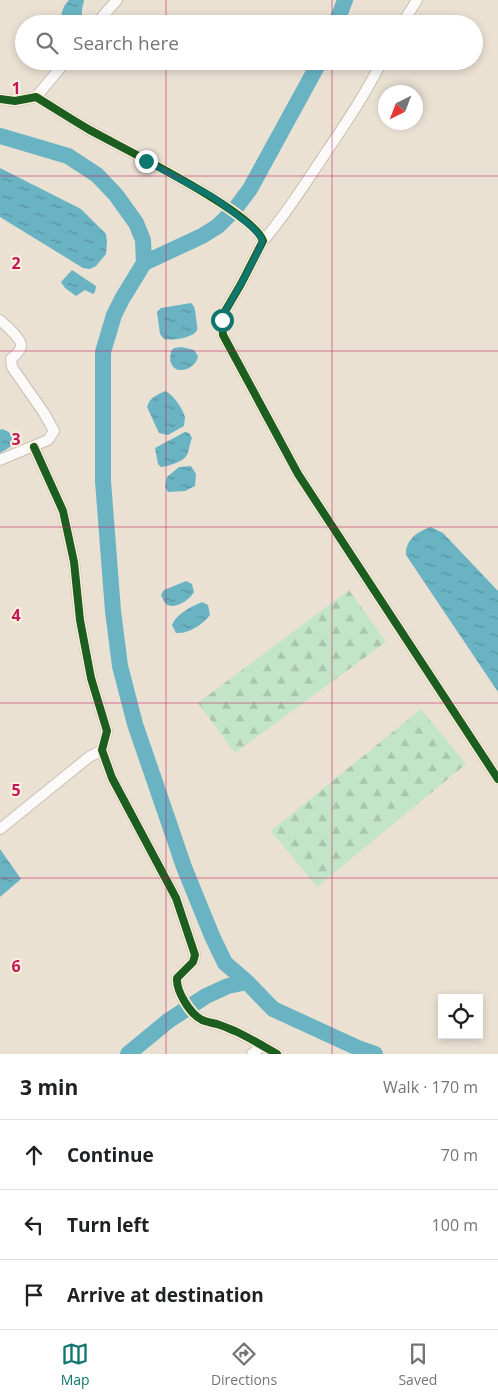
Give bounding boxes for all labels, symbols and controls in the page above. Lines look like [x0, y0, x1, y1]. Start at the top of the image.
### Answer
search box [15, 15, 483, 70]
icon: search [33, 29, 61, 57]
text: Search here [73, 30, 179, 56]
text: 1 [11, 77, 21, 99]
north arrow [378, 85, 423, 130]
route end [135, 150, 158, 173]
text: 2 [11, 252, 21, 274]
route start [211, 309, 234, 332]
text: 3 [11, 428, 21, 450]
text: 4 [11, 604, 21, 626]
text: 5 [11, 779, 21, 801]
text: 6 [11, 955, 21, 977]
map controls [438, 994, 483, 1039]
button: locate [438, 994, 483, 1039]
text: 3 min [20, 1073, 78, 1101]
text: Walk · 170 m [383, 1076, 478, 1098]
icon: ahead [20, 1141, 48, 1169]
text: Continue [67, 1142, 154, 1168]
text: 70 m [441, 1144, 478, 1166]
icon: left [20, 1211, 48, 1239]
text: Turn left [67, 1212, 149, 1238]
text: 100 m [432, 1214, 478, 1236]
icon: arrive [20, 1281, 48, 1309]
text: Arrive at destination [67, 1282, 264, 1308]
tab: Map [61, 1340, 90, 1389]
tab: Directions [211, 1340, 277, 1389]
tab: Saved [398, 1340, 437, 1389]

